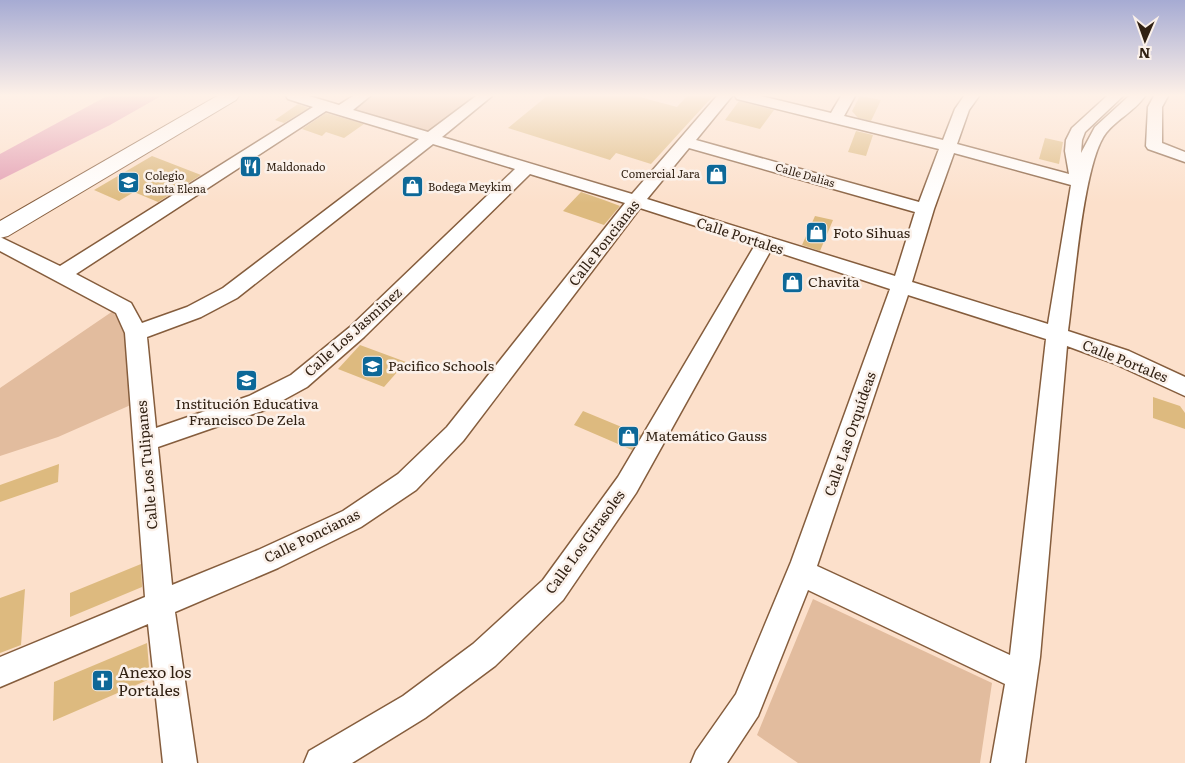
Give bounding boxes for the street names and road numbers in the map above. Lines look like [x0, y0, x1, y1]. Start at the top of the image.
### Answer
street label: Calle Dalias [774, 158, 837, 190]
street label: Calle Poncianas [563, 195, 643, 290]
street label: Calle Portales [694, 212, 786, 259]
street label: Calle Los Jasminez [299, 282, 406, 380]
street label: Calle Portales [1080, 334, 1171, 386]
street label: Calle Las Orquídeas [818, 369, 880, 499]
street label: Calle Los Tulipanes [130, 400, 162, 530]
street label: Calle Los Girasoles [540, 485, 629, 597]
street label: Calle Poncianas [260, 503, 363, 567]

